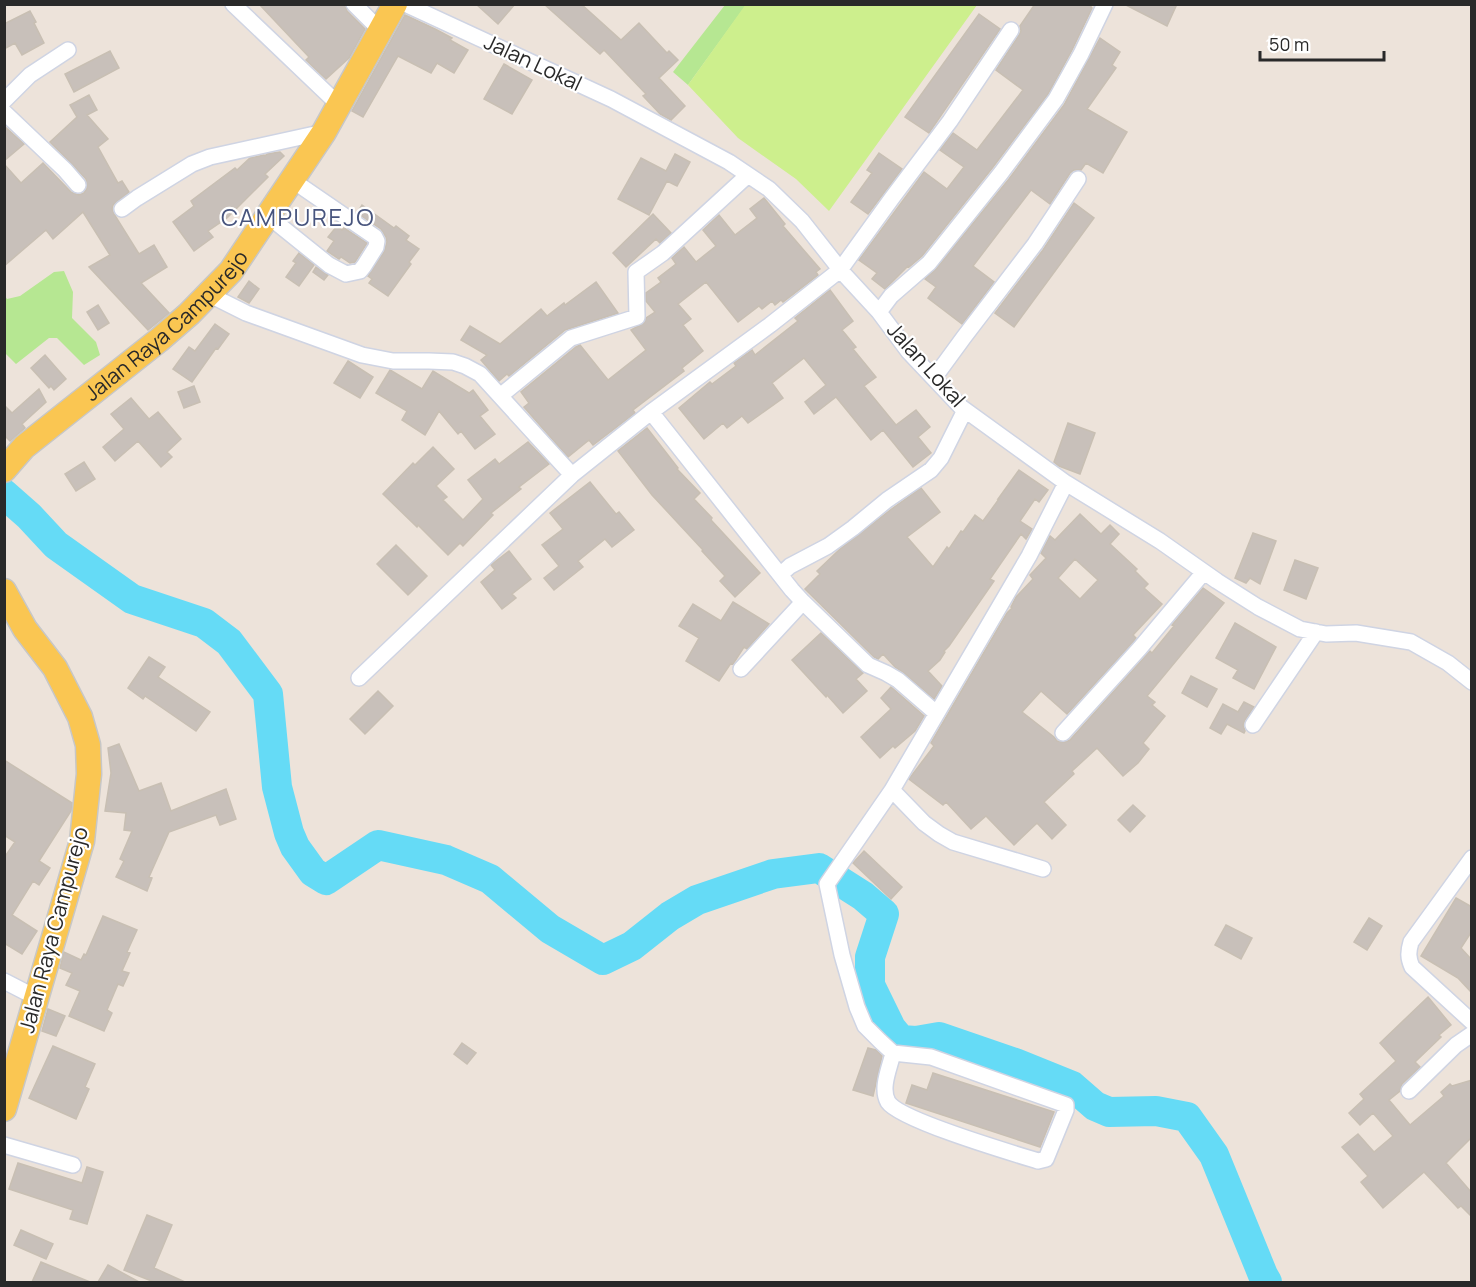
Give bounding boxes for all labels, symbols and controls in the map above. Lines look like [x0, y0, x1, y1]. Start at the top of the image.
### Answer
scale bar [1260, 24, 1384, 62]
street label: Jalan Lokal [480, 27, 587, 97]
text: 50 m [1269, 32, 1309, 56]
district label: CAMPUREJO [221, 200, 375, 233]
street label: Jalan Raya Campurejo [78, 245, 254, 407]
street label: Jalan Lokal [881, 316, 972, 413]
street label: Jalan Raya Campurejo [12, 824, 94, 1036]

